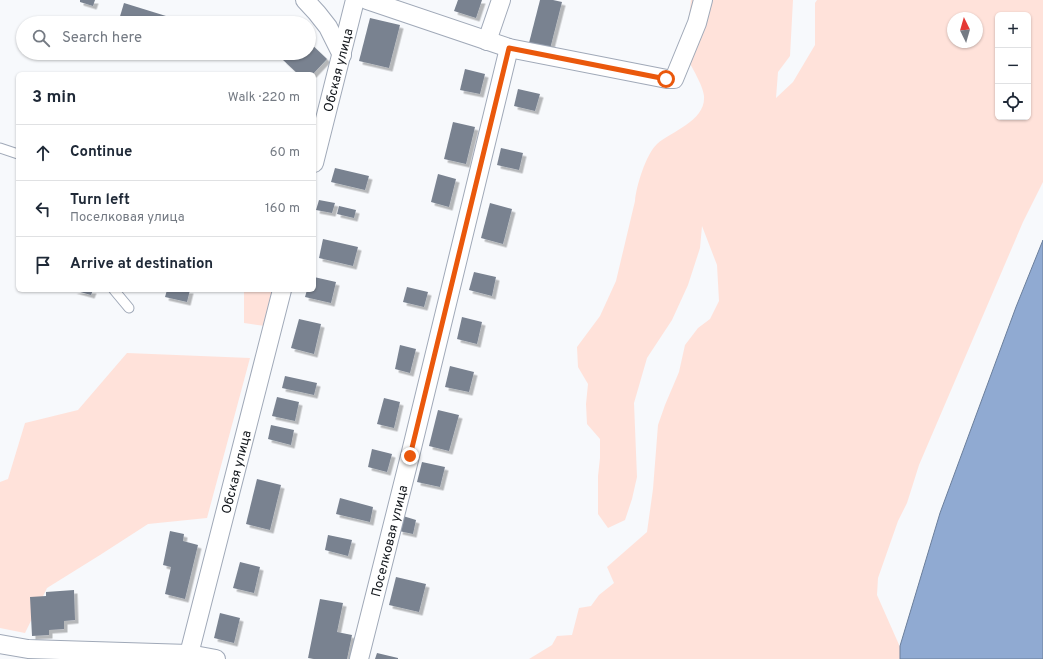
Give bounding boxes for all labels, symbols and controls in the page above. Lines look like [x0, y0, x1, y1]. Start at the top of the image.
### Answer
north arrow [947, 12, 983, 48]
map controls [995, 12, 1031, 120]
button: + [995, 12, 1031, 48]
search box [16, 16, 316, 60]
icon: search [30, 27, 52, 49]
street label: Обская улица [321, 27, 358, 114]
text: Search here [62, 29, 142, 48]
button: − [995, 48, 1031, 84]
route start [657, 70, 675, 88]
button: locate [995, 84, 1031, 120]
text: 3 min [32, 87, 76, 109]
text: Walk · 220 m [228, 90, 300, 106]
icon: ahead [32, 142, 54, 164]
text: Continue [70, 143, 132, 162]
text: 60 m [270, 145, 300, 161]
text: Turn left [70, 191, 130, 210]
icon: left [32, 198, 54, 220]
text: 160 m [265, 201, 300, 217]
text: Поселковая улица [70, 210, 185, 226]
icon: arrive [32, 254, 54, 276]
text: Arrive at destination [70, 255, 213, 274]
street label: Обская улица [219, 429, 256, 516]
route end [401, 447, 419, 465]
street label: Поселковая улица [369, 484, 412, 599]

